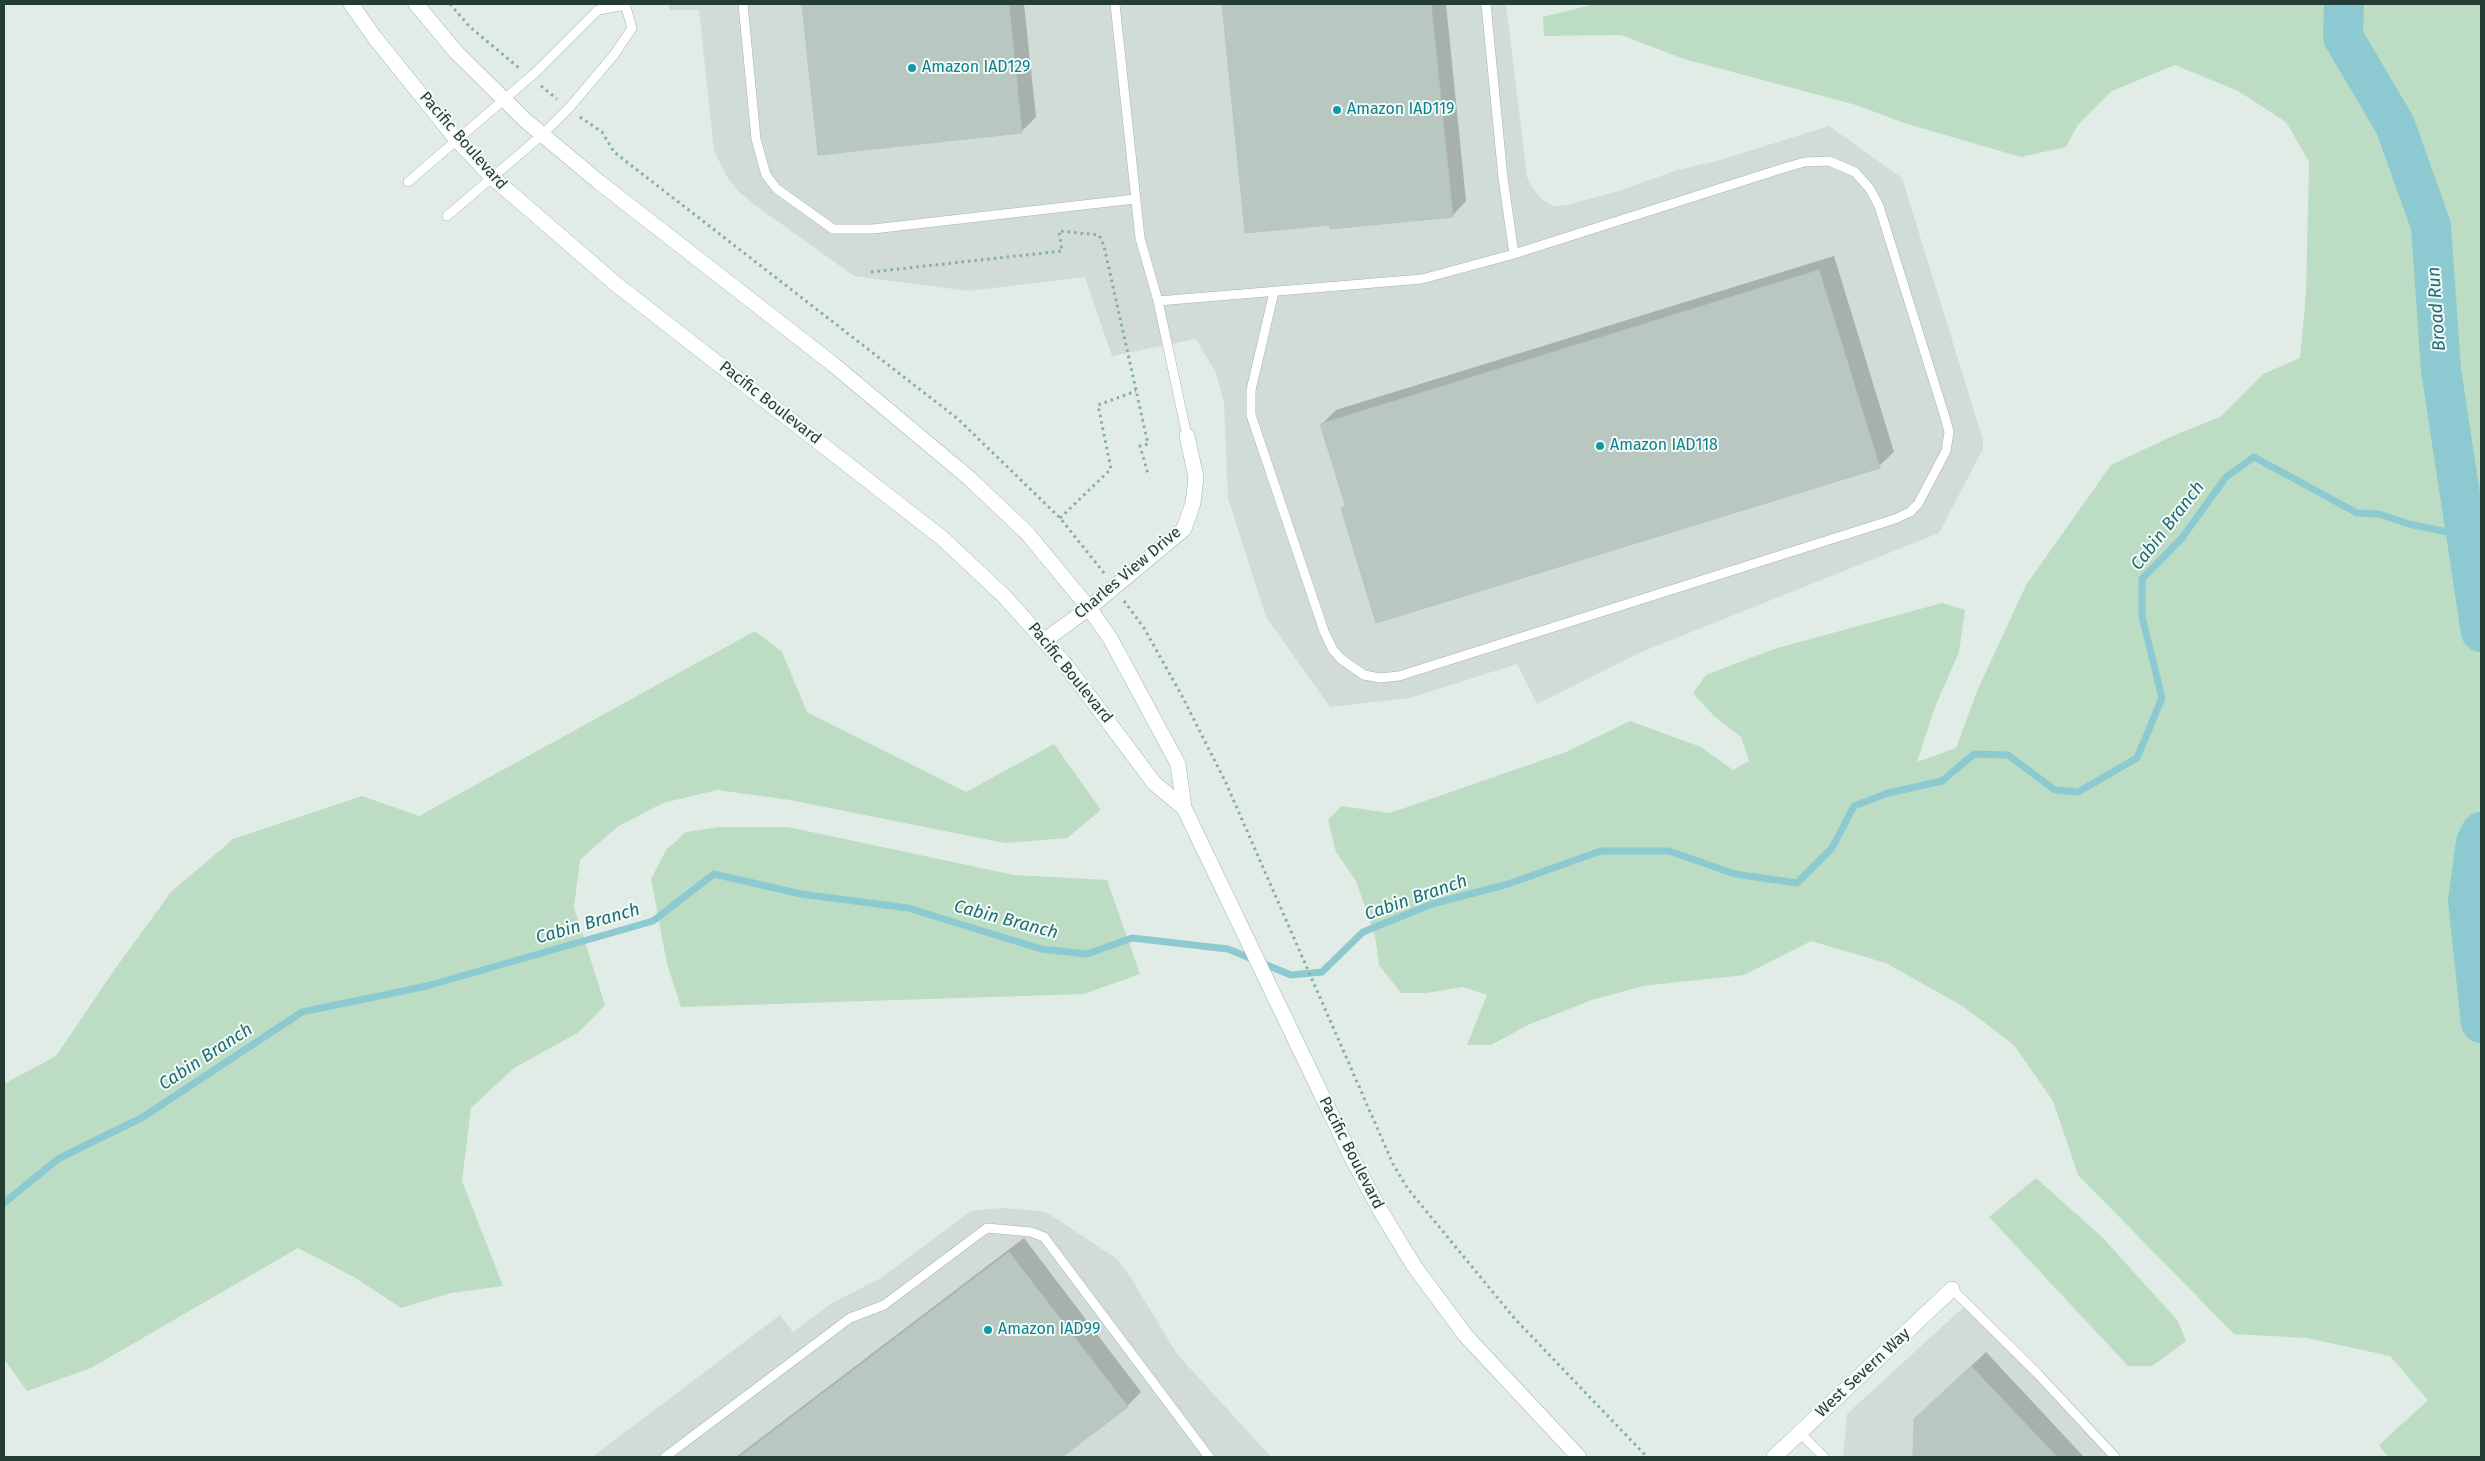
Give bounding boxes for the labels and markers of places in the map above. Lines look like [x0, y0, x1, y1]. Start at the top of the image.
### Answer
place label: Amazon IAD129 [922, 58, 1031, 78]
marker: Amazon IAD129 [906, 62, 918, 74]
place label: Amazon IAD119 [1347, 100, 1454, 120]
marker: Amazon IAD119 [1331, 104, 1343, 116]
place label: Amazon IAD118 [1610, 436, 1718, 456]
marker: Amazon IAD118 [1594, 440, 1606, 452]
place label: Amazon IAD99 [998, 1320, 1100, 1340]
marker: Amazon IAD99 [982, 1324, 994, 1336]

